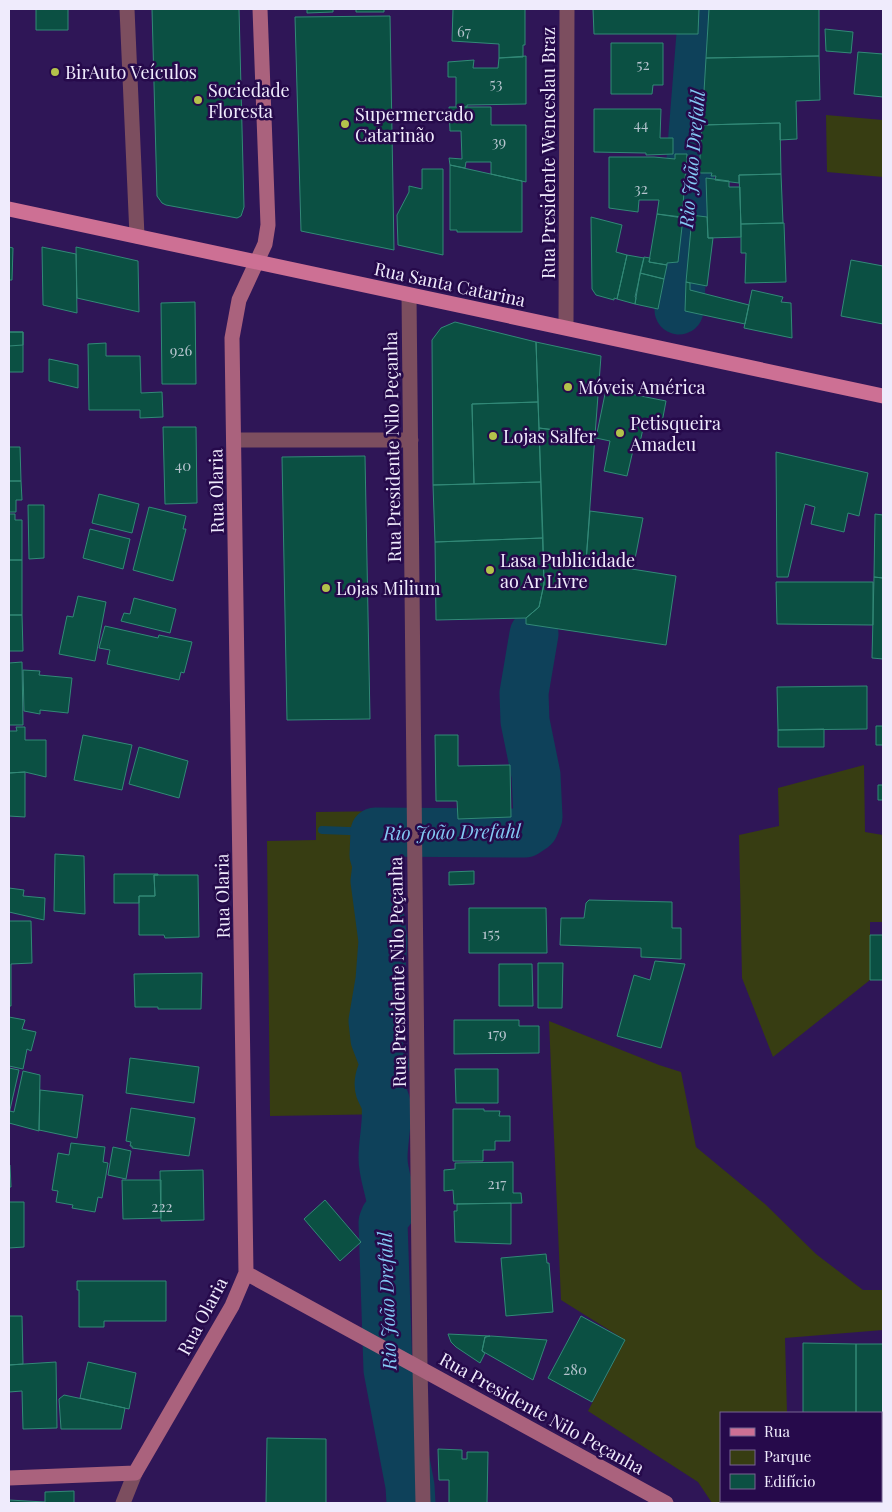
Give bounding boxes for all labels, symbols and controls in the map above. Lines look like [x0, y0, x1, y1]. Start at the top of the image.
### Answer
house number: 67 [457, 21, 471, 41]
street label: Rua Presidente Wenceslau Braz [536, 27, 560, 279]
house number: 52 [636, 54, 650, 74]
place label: BirAuto Veículos [65, 60, 197, 84]
marker: BirAuto Veículos [49, 66, 61, 78]
house number: 53 [490, 73, 503, 93]
place label: Sociedade Floresta [208, 78, 290, 123]
water label: Rio João Drefahl [672, 88, 710, 230]
marker: Sociedade Floresta [192, 94, 204, 106]
place label: Supermercado Catarinão [355, 102, 474, 147]
house number: 44 [634, 114, 648, 134]
marker: Supermercado Catarinão [339, 118, 351, 130]
house number: 39 [492, 131, 506, 151]
house number: 32 [634, 178, 648, 198]
street label: Rua Santa Catarina [372, 256, 528, 312]
street label: Rua Presidente Nilo Peçanha [378, 331, 406, 563]
house number: 926 [170, 340, 193, 360]
place label: Móveis América [578, 375, 705, 399]
marker: Móveis América [562, 381, 574, 393]
place label: Petisqueira Amadeu [629, 411, 721, 456]
place label: Lojas Salfer [503, 424, 596, 448]
marker: Petisqueira Amadeu [614, 427, 626, 439]
marker: Lojas Salfer [487, 430, 499, 442]
street label: Rua Olaria [203, 448, 229, 534]
house number: 40 [175, 455, 191, 475]
place label: Lasa Publicidade ao Ar Livre [500, 548, 635, 593]
marker: Lasa Publicidade ao Ar Livre [484, 564, 496, 576]
place label: Lojas Milium [336, 576, 441, 600]
marker: Lojas Milium [320, 582, 332, 594]
water label: Rio João Drefahl [382, 817, 522, 845]
street label: Rua Olaria [209, 853, 235, 939]
street label: Rua Presidente Nilo Peçanha [383, 856, 411, 1088]
house number: 155 [482, 923, 500, 943]
house number: 179 [487, 1023, 507, 1043]
house number: 217 [488, 1173, 506, 1193]
house number: 222 [151, 1196, 173, 1216]
water label: Rio João Drefahl [371, 1231, 401, 1371]
street label: Rua Olaria [171, 1273, 233, 1359]
street label: Rua Presidente Nilo Peçanha [435, 1347, 649, 1479]
house number: 280 [563, 1359, 587, 1379]
legend [720, 1412, 882, 1502]
text: Rua [764, 1421, 790, 1441]
text: Parque [764, 1446, 811, 1466]
text: Edifício [764, 1471, 816, 1491]

